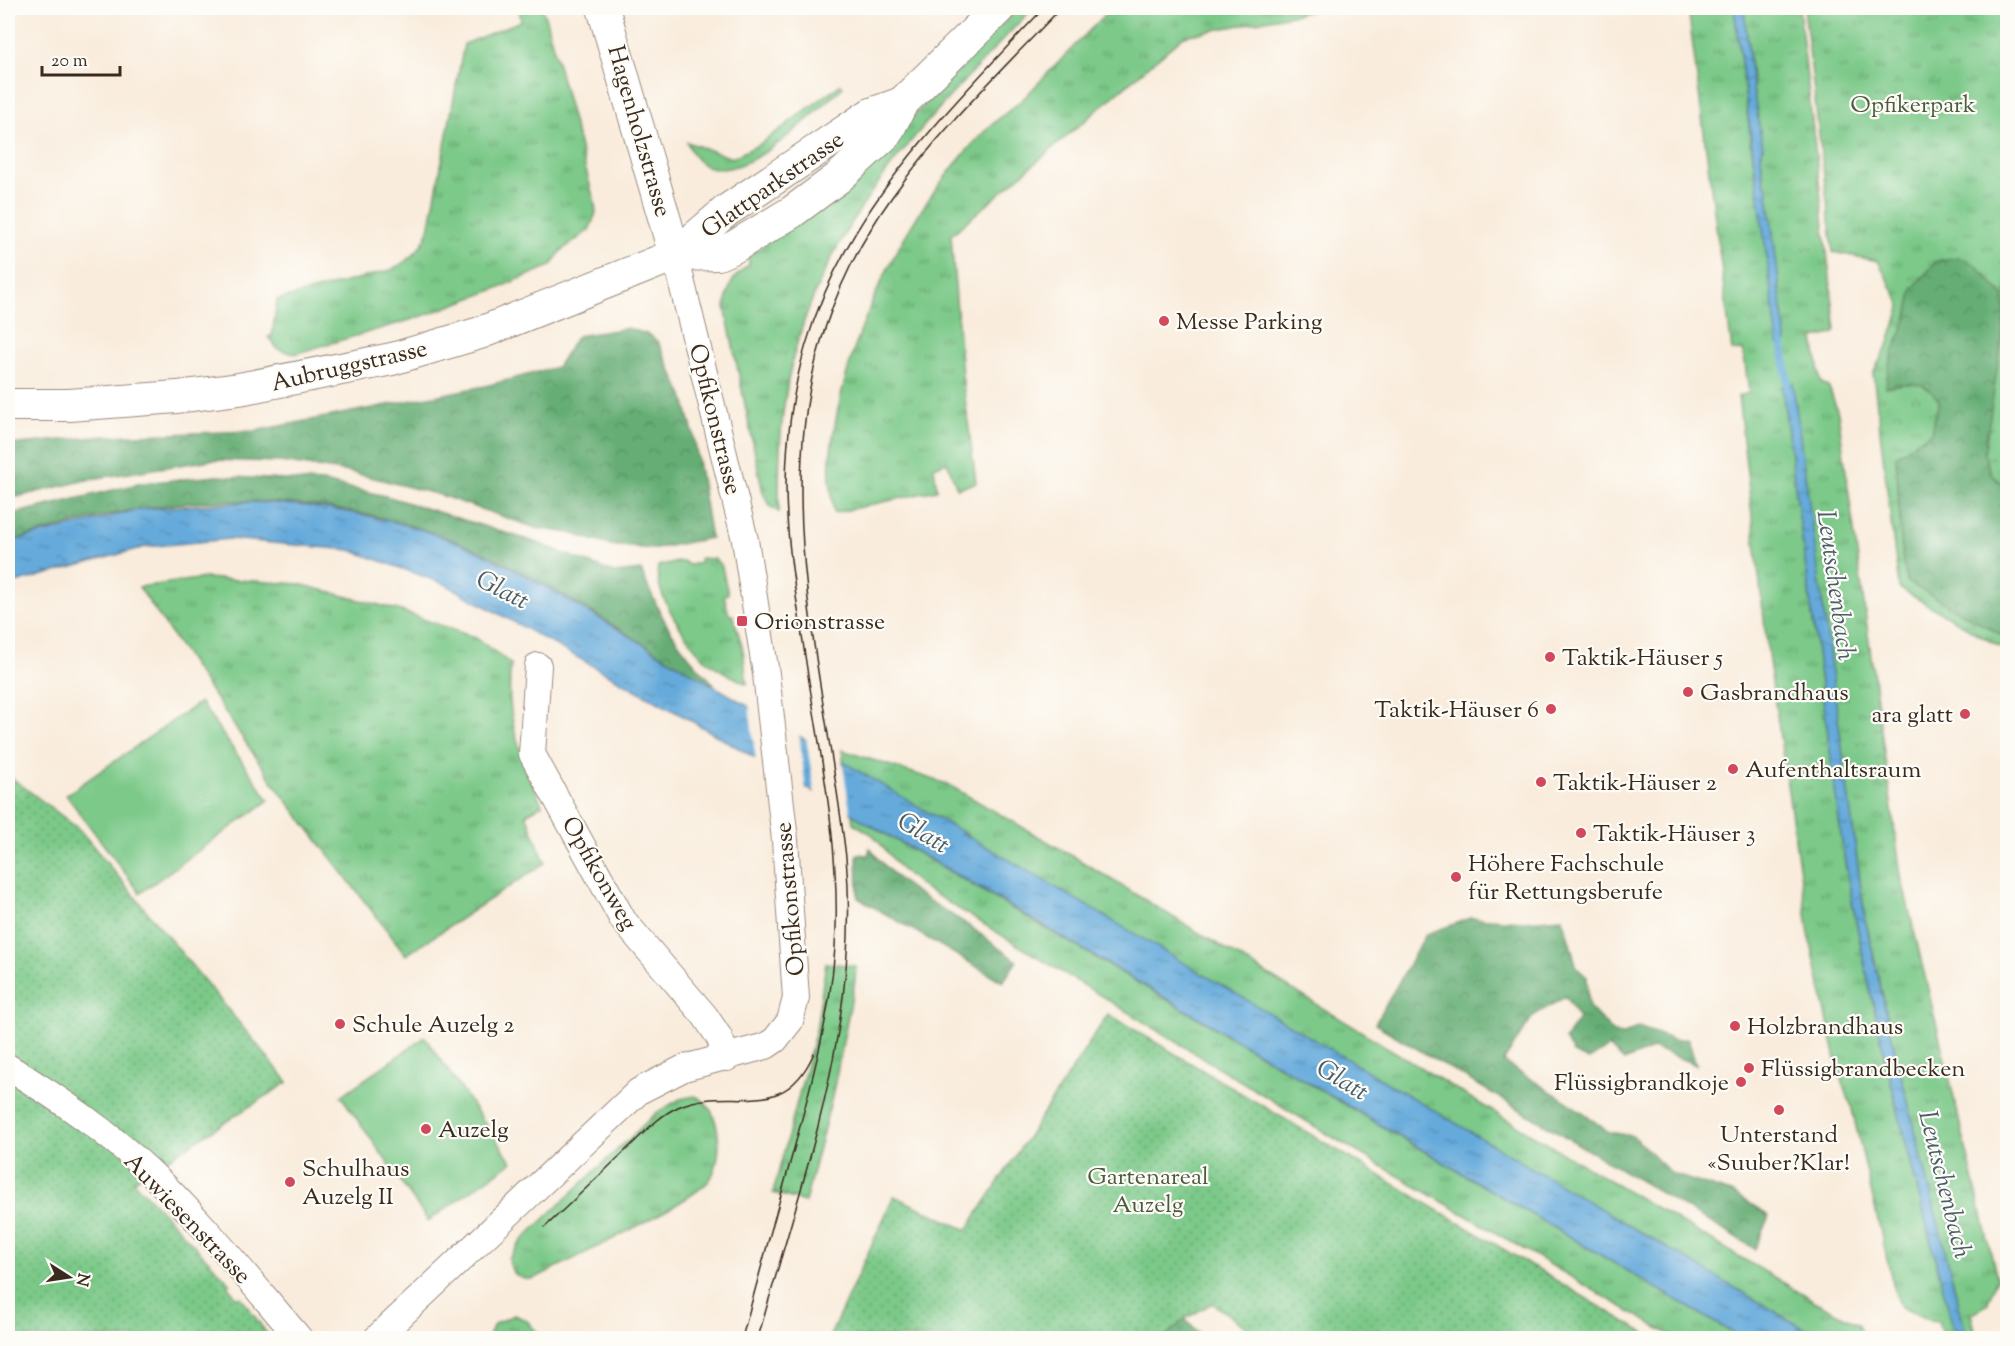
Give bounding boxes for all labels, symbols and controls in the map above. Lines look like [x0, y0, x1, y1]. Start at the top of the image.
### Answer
scale bar [42, 39, 120, 77]
street label: Hagenholzstrasse [597, 42, 679, 221]
text: 20 m [51, 49, 88, 75]
park label: Opfikerpark [1850, 89, 1976, 123]
street label: Glattparkstrasse [695, 124, 851, 248]
place label: Messe Parking [1176, 306, 1323, 340]
marker: Messe Parking [1157, 314, 1171, 328]
street label: Aubruggstrasse [268, 332, 431, 401]
street label: Opfikonstrasse [679, 340, 749, 499]
water label: Leutschenbach [1806, 508, 1863, 663]
water label: Glatt [469, 562, 535, 620]
place label: Orionstrasse [754, 606, 885, 640]
marker: Orionstrasse [735, 614, 749, 628]
place label: Taktik-Häuser 5 [1562, 642, 1723, 676]
marker: Taktik-Häuser 5 [1543, 650, 1557, 664]
place label: Gasbrandhaus [1700, 677, 1849, 711]
marker: Gasbrandhaus [1681, 685, 1695, 699]
place label: Taktik-Häuser 6 [1374, 694, 1539, 728]
place label: ara glatt [1871, 699, 1953, 733]
marker: Taktik-Häuser 6 [1544, 702, 1558, 716]
marker: ara glatt [1958, 707, 1972, 721]
place label: Aufenthaltsraum [1745, 754, 1921, 788]
marker: Aufenthaltsraum [1726, 762, 1740, 776]
place label: Taktik-Häuser 2 [1553, 767, 1717, 801]
marker: Taktik-Häuser 2 [1534, 775, 1548, 789]
water label: Glatt [889, 804, 956, 864]
street label: Opfikonweg [552, 811, 645, 937]
place label: Taktik-Häuser 3 [1593, 818, 1755, 852]
street label: Opfikonstrasse [767, 820, 815, 977]
marker: Taktik-Häuser 3 [1574, 826, 1588, 840]
place label: Höhere Fachschule für Rettungsberufe [1468, 848, 1664, 910]
marker: Höhere Fachschule für Rettungsberufe [1449, 870, 1463, 884]
place label: Schule Auzelg 2 [352, 1009, 515, 1043]
place label: Holzbrandhaus [1747, 1011, 1903, 1045]
marker: Schule Auzelg 2 [333, 1017, 347, 1031]
marker: Holzbrandhaus [1728, 1019, 1742, 1033]
water label: Glatt [1308, 1051, 1375, 1111]
place label: Flüssigbrandbecken [1761, 1053, 1966, 1087]
marker: Flüssigbrandbecken [1742, 1061, 1756, 1075]
place label: Flüssigbrandkoje [1554, 1067, 1729, 1101]
marker: Flüssigbrandkoje [1734, 1075, 1748, 1089]
marker: Unterstand «Suuber?Klar! [1772, 1103, 1786, 1117]
water label: Leutschenbach [1907, 1107, 1980, 1263]
place label: Auzelg [438, 1114, 509, 1148]
place label: Unterstand «Suuber?Klar! [1708, 1119, 1850, 1181]
marker: Auzelg [419, 1122, 433, 1136]
street label: Auwiesenstrasse [115, 1146, 258, 1293]
place label: Schulhaus Auzelg II [302, 1153, 409, 1215]
park label: Gartenareal Auzelg [1087, 1161, 1209, 1223]
marker: Schulhaus Auzelg II [283, 1175, 297, 1189]
north arrow [39, 1247, 99, 1307]
text: N [69, 1271, 94, 1288]

